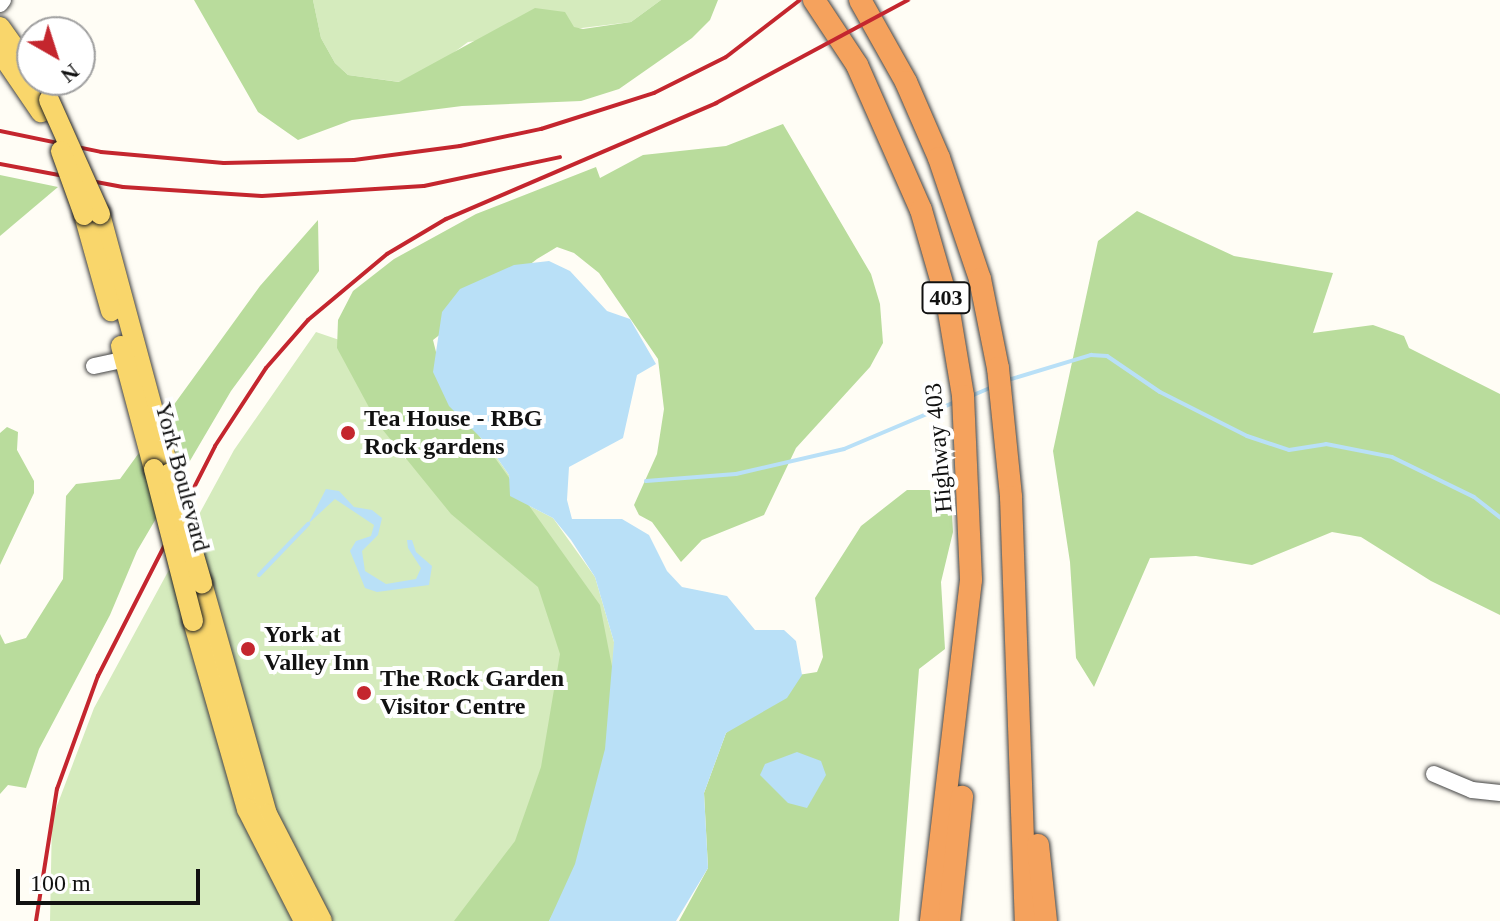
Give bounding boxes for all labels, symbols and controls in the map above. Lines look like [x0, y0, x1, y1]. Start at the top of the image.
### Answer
north arrow [16, 16, 96, 96]
text: N [56, 59, 84, 88]
road number: 403 [920, 280, 972, 316]
street label: Highway 403 [919, 382, 959, 514]
street label: York Boulevard [148, 399, 216, 555]
place label: Tea House - RBG Rock gardens [364, 405, 542, 461]
marker: Tea House - RBG Rock gardens [339, 424, 357, 442]
place label: York at Valley Inn [264, 621, 369, 677]
marker: York at Valley Inn [239, 640, 257, 658]
place label: The Rock Garden Visitor Centre [380, 665, 564, 721]
marker: The Rock Garden Visitor Centre [355, 684, 373, 702]
scale bar [20, 853, 204, 903]
text: 100 m [30, 870, 91, 896]

